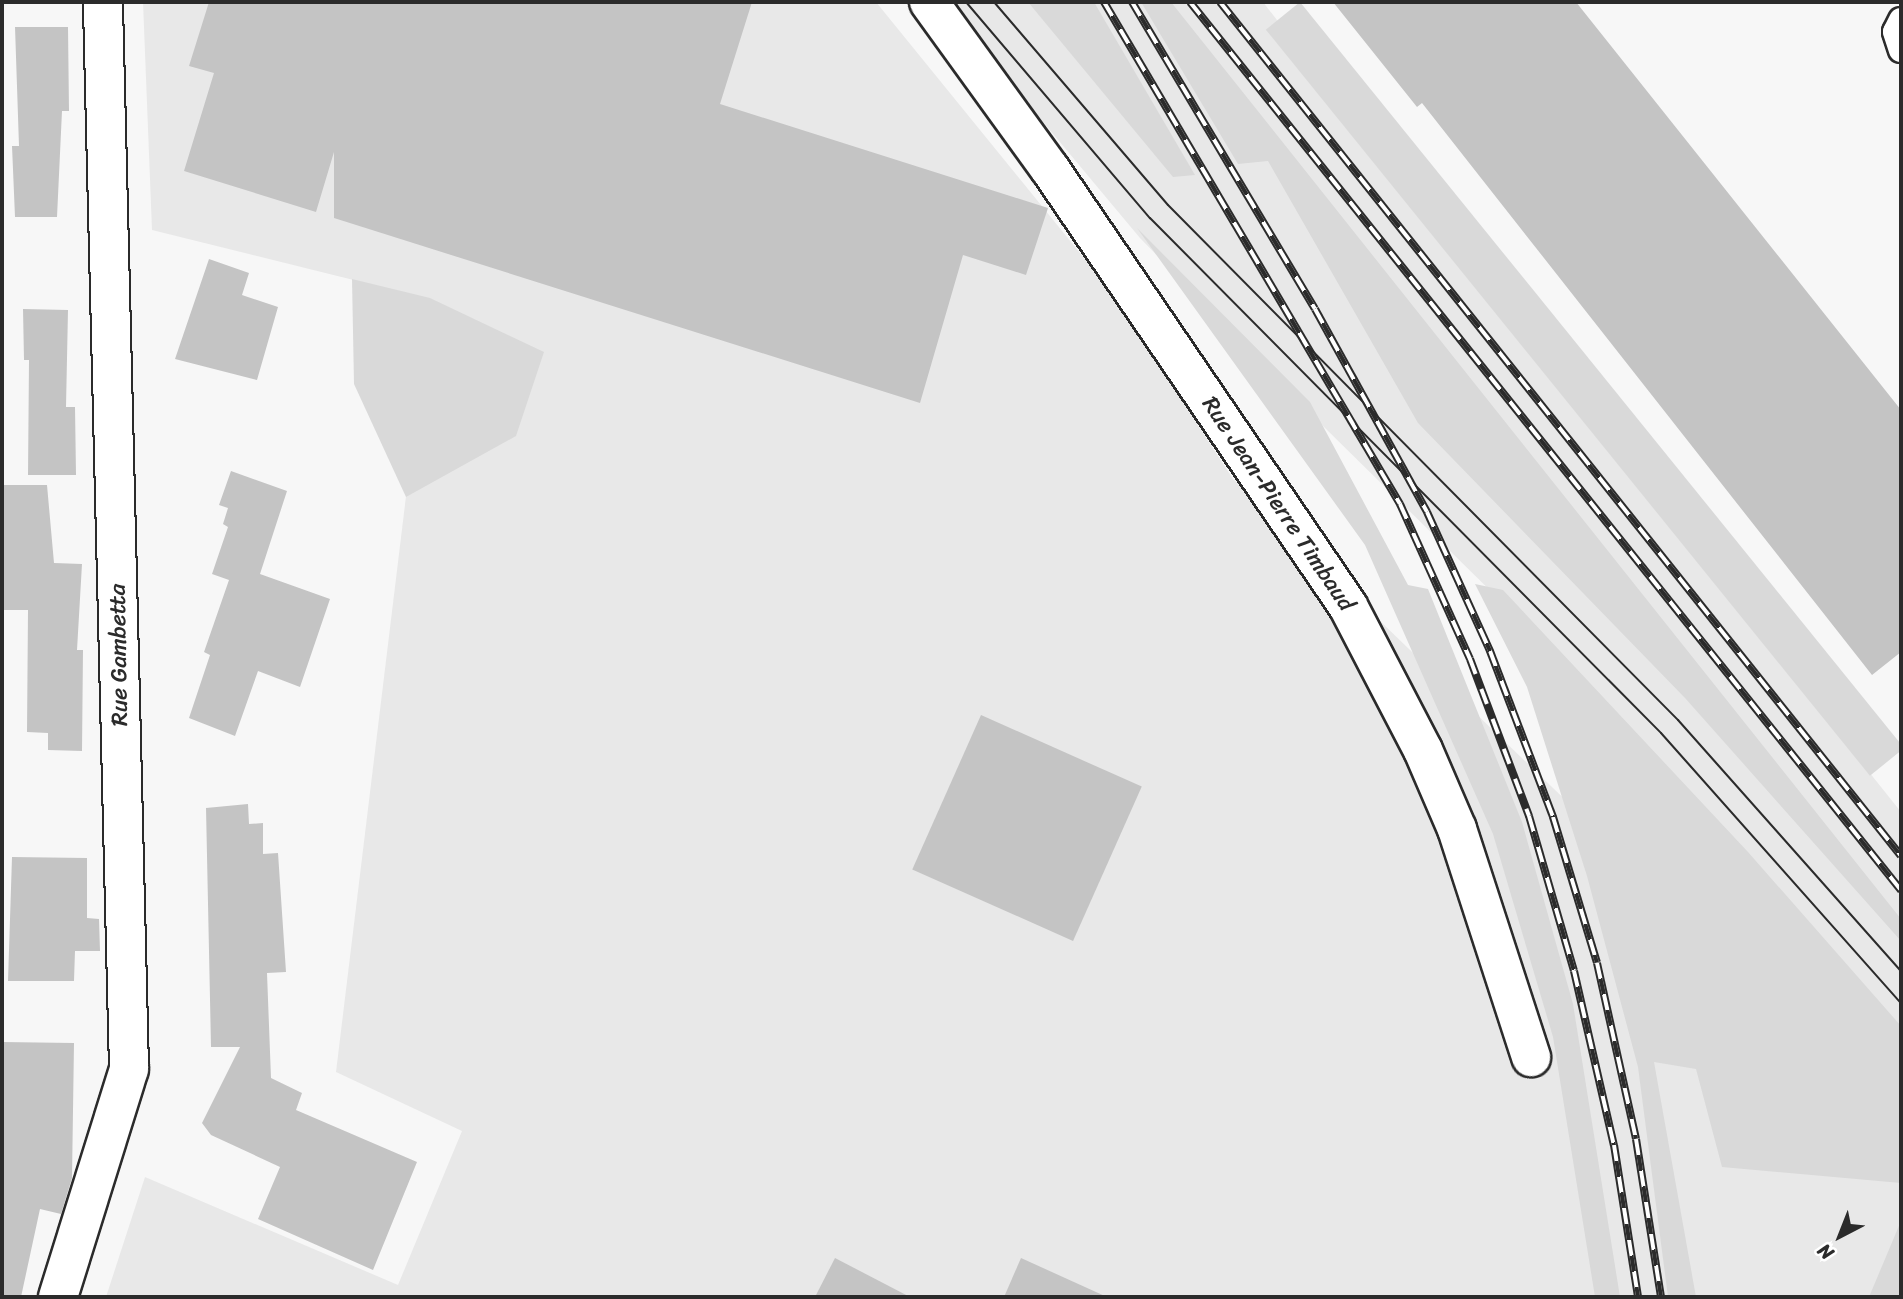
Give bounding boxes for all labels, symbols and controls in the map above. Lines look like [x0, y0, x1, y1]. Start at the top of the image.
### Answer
street label: Rue Jean-Pierre Timbaud [1195, 391, 1361, 617]
street label: Rue Gambetta [104, 584, 134, 726]
north arrow [1805, 1201, 1875, 1271]
text: N [1810, 1235, 1842, 1269]

